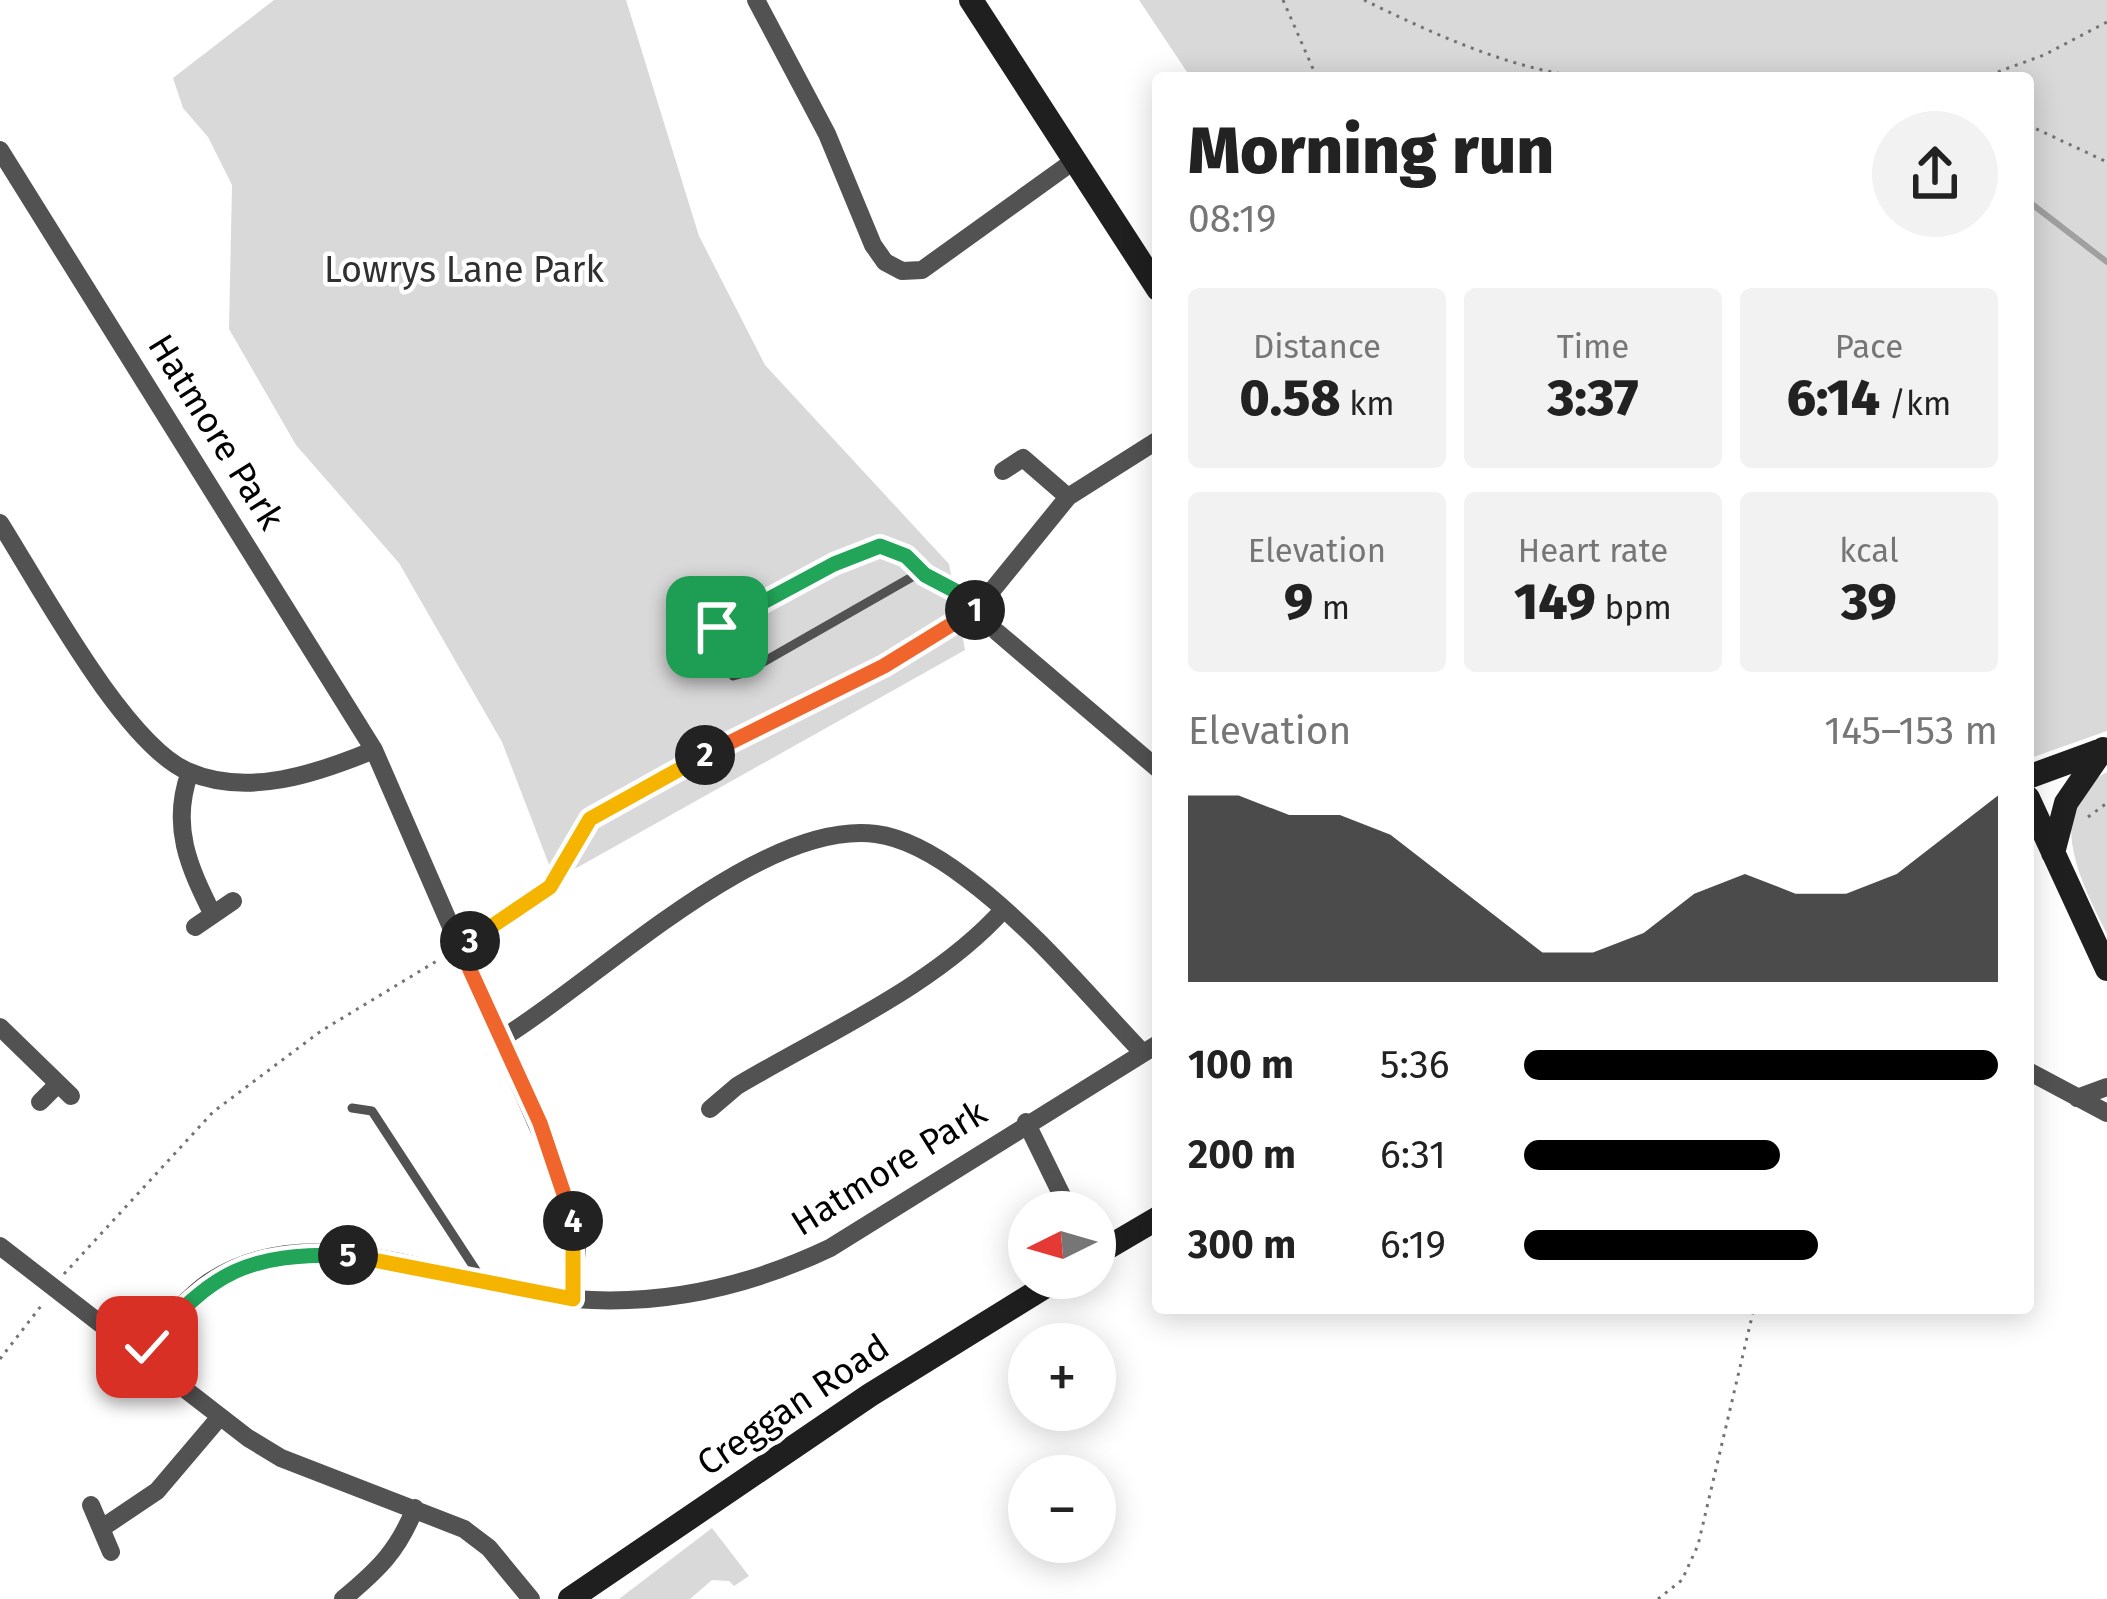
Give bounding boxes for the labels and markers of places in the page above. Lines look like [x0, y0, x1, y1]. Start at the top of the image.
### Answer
pin [666, 576, 768, 678]
pin: 1 [945, 580, 1005, 640]
pin: 2 [675, 725, 735, 785]
pin: 3 [440, 911, 500, 971]
pin: 4 [543, 1191, 603, 1251]
pin: 5 [318, 1225, 378, 1285]
pin [96, 1296, 198, 1398]

